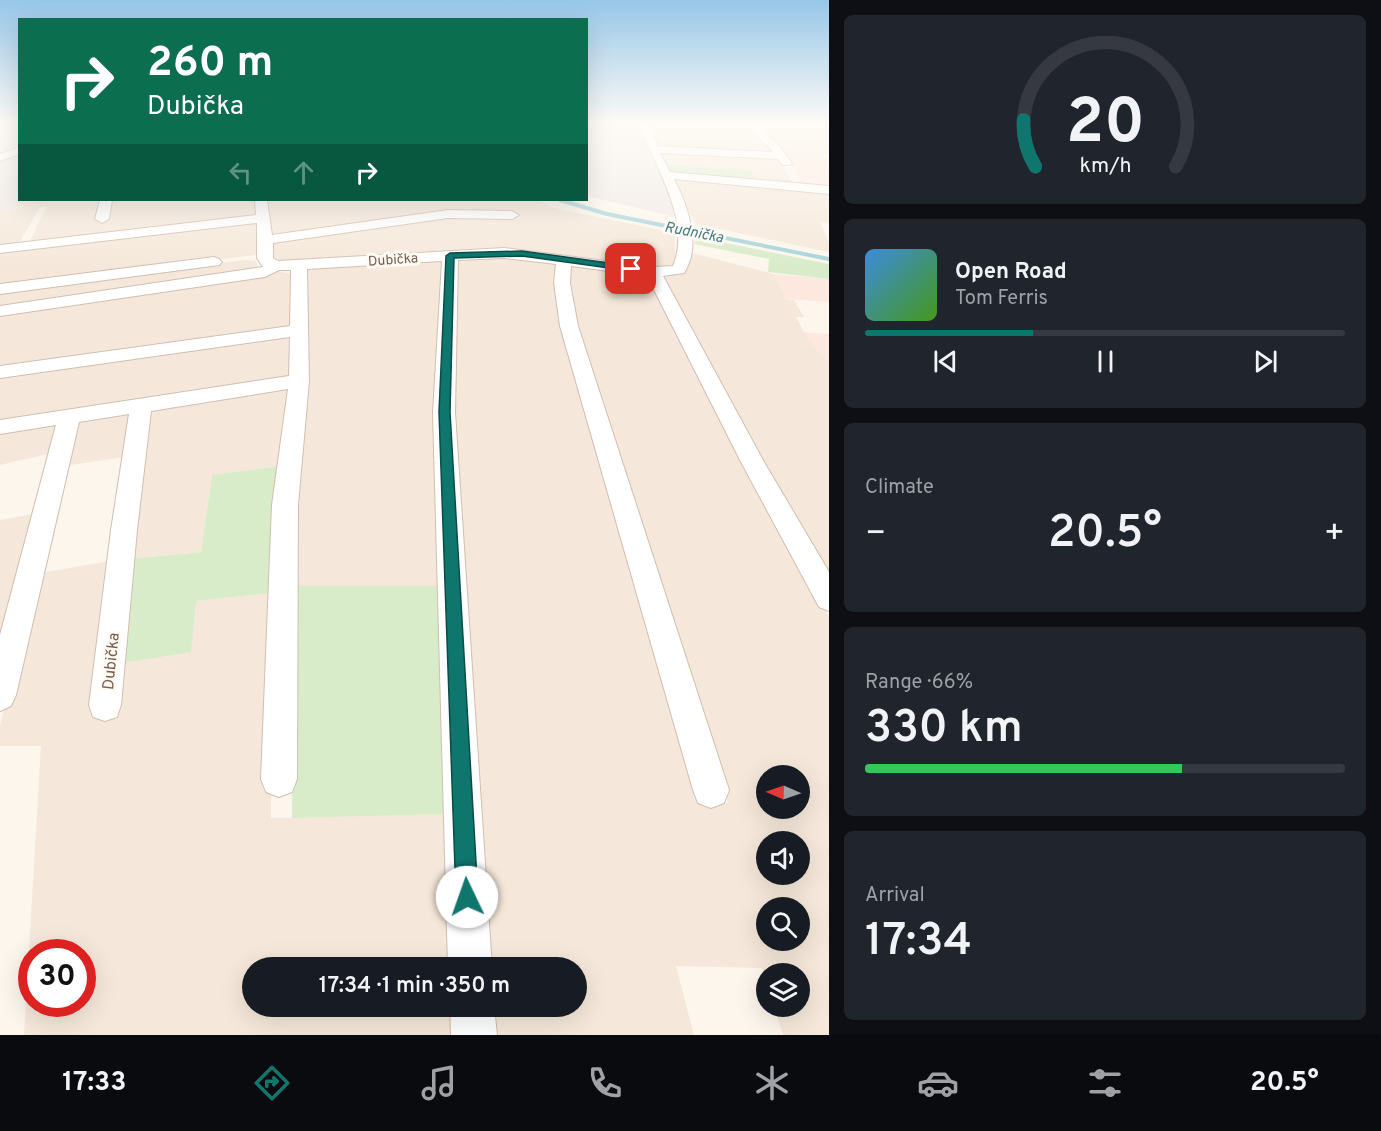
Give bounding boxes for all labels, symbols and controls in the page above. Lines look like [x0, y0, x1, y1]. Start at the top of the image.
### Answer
text: 260 m [147, 38, 273, 91]
icon: right [48, 42, 126, 120]
text: 20 [1065, 86, 1145, 165]
text: Dubička [147, 90, 244, 124]
text: km/h [1079, 153, 1131, 180]
icon: left [224, 156, 257, 189]
icon: ahead [287, 156, 320, 189]
icon: right [350, 156, 383, 189]
water label: Rudnička [663, 218, 725, 249]
pin [605, 243, 656, 294]
street label: Dubička [367, 250, 419, 271]
icon: arrive [614, 252, 647, 285]
text: Open Road [955, 259, 1067, 286]
text: Tom Ferris [955, 286, 1048, 312]
icon: previous [929, 345, 962, 378]
icon: pause [1089, 345, 1122, 378]
icon: next [1249, 345, 1282, 378]
text: Climate [865, 475, 934, 501]
text: 20.5° [1048, 506, 1162, 563]
text: − [865, 514, 886, 556]
text: + [1324, 514, 1345, 556]
street label: Dubička [99, 632, 125, 691]
text: Range · 66% [865, 670, 973, 696]
text: 330 km [865, 701, 1023, 758]
north arrow [756, 765, 810, 819]
map controls [756, 765, 810, 1017]
button: sound [756, 831, 810, 885]
position arrow [435, 865, 499, 929]
text: Arrival [865, 883, 925, 909]
button: search [756, 897, 810, 951]
text: 17:34 [865, 914, 972, 971]
speed limit sign: 30 [18, 939, 96, 1017]
button: layers [756, 963, 810, 1017]
text: 17:34 · 1 min · 350 m [319, 973, 510, 1000]
icon: directions [251, 1062, 293, 1104]
icon: music [418, 1062, 460, 1104]
icon: phone [584, 1062, 626, 1104]
icon: climate [751, 1062, 793, 1104]
icon: car [917, 1062, 959, 1104]
icon: filters [1084, 1062, 1126, 1104]
text: 17:33 [62, 1066, 126, 1100]
text: 20.5° [1250, 1066, 1319, 1100]

